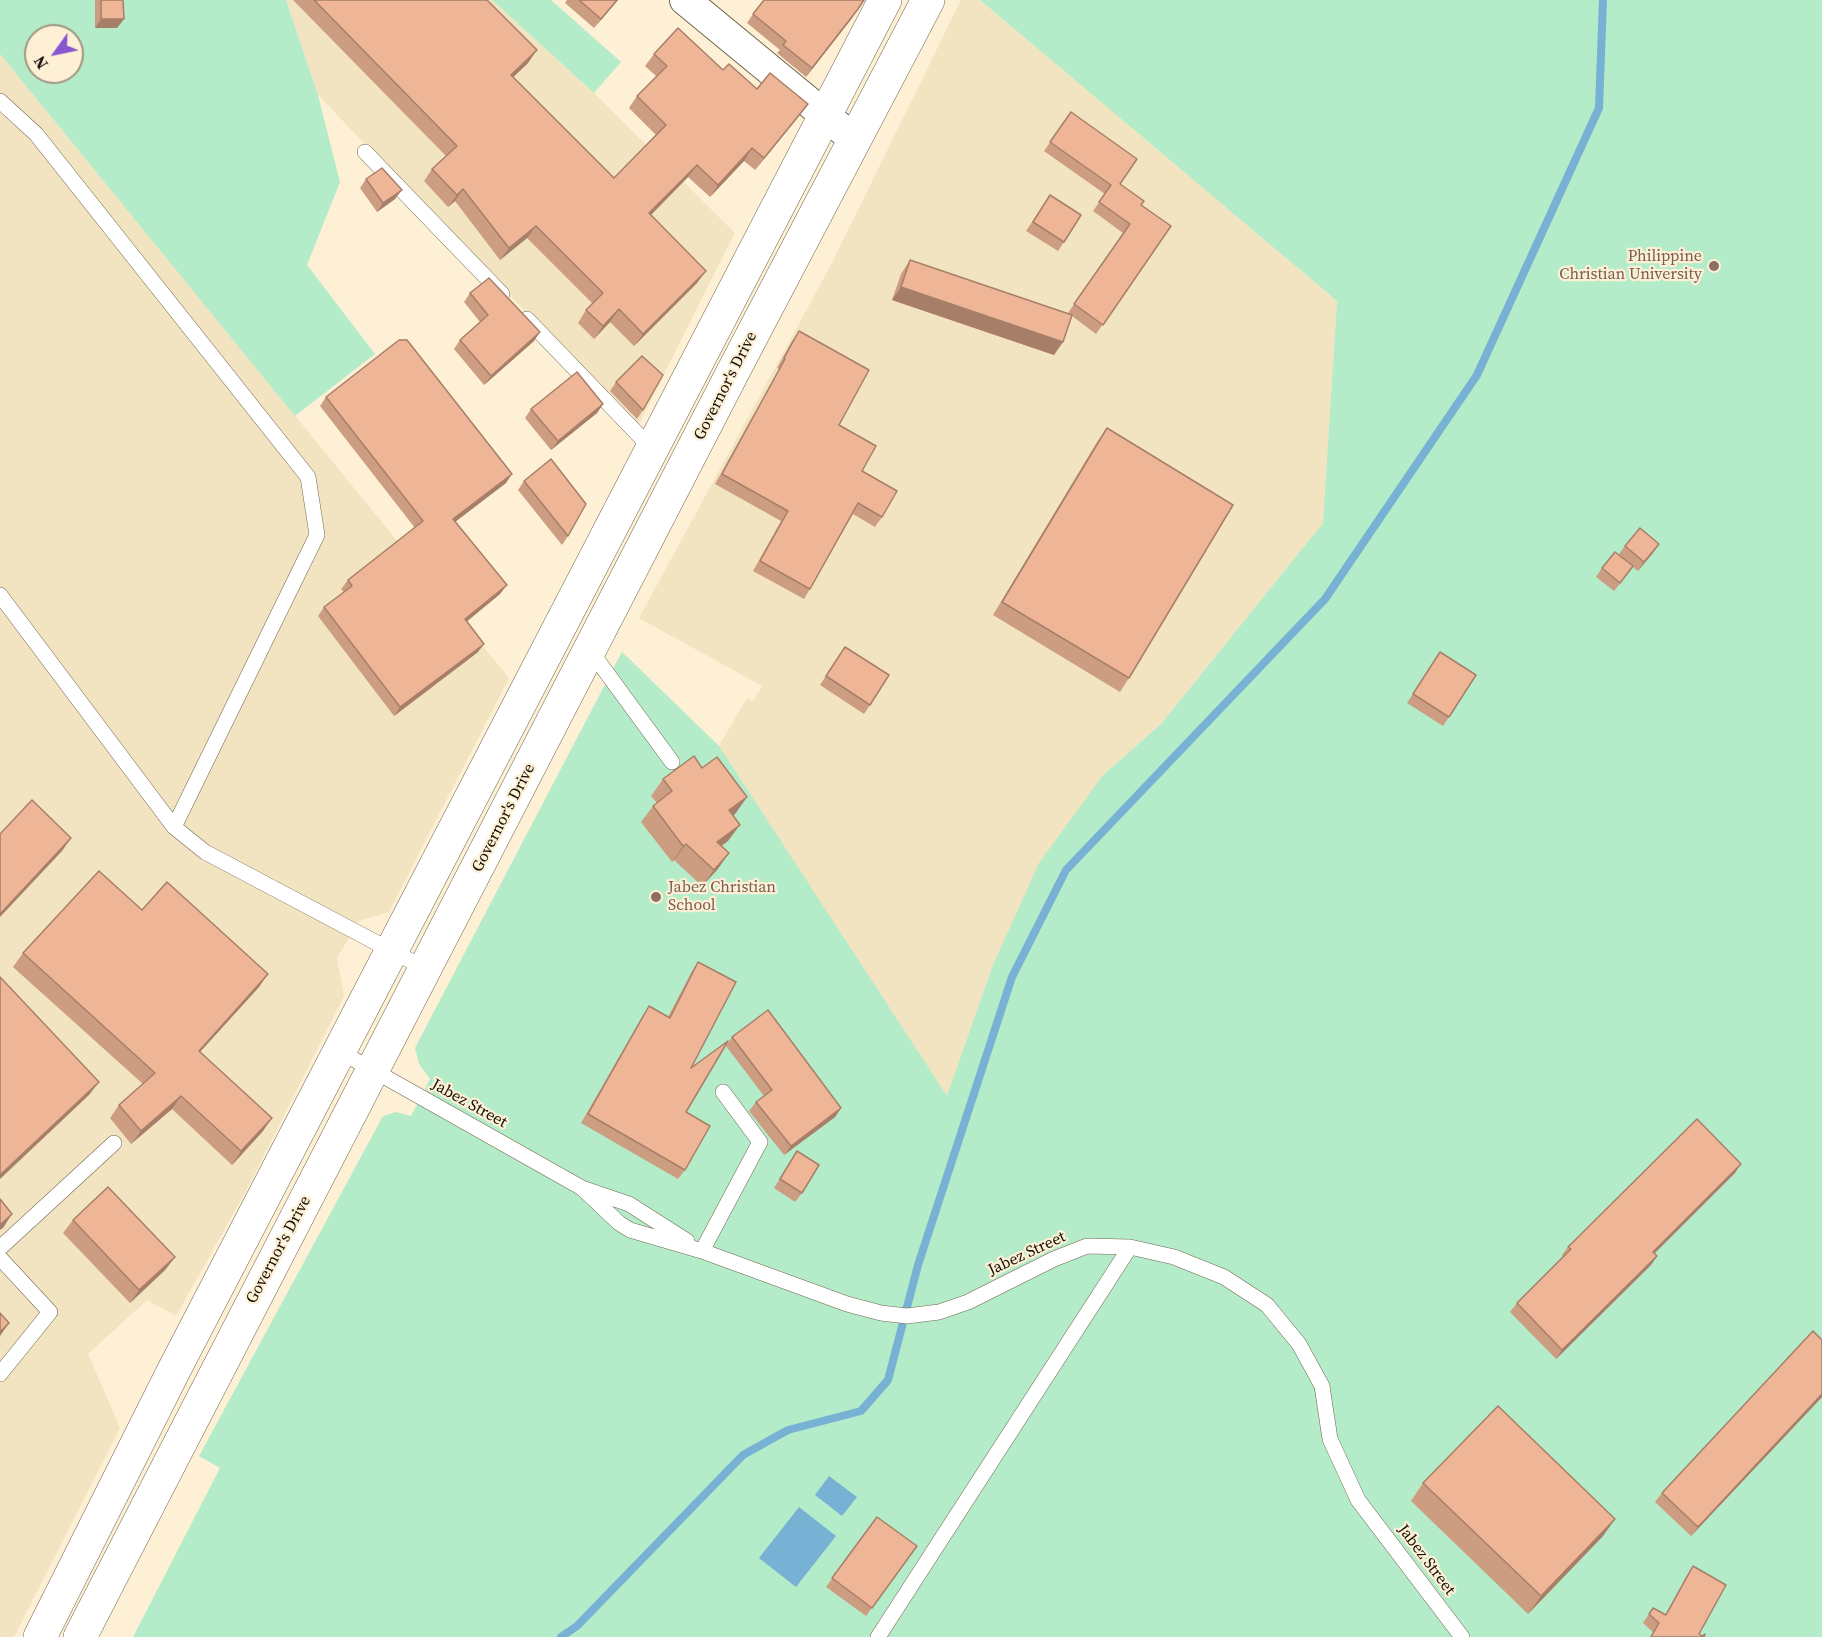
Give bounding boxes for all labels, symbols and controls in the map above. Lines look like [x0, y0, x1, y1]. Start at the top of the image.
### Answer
north arrow [24, 24, 84, 84]
text: N [28, 52, 53, 74]
place label: Philippine Christian University [1559, 247, 1702, 285]
marker: Philippine Christian University [1707, 259, 1721, 273]
street label: Governor's Drive [690, 328, 762, 444]
street label: Governor's Drive [468, 760, 540, 876]
place label: Jabez Christian School [668, 878, 776, 916]
marker: Jabez Christian School [649, 890, 663, 904]
street label: Jabez Street [428, 1075, 510, 1133]
street label: Governor's Drive [243, 1193, 315, 1307]
street label: Jabez Street [985, 1228, 1069, 1280]
street label: Jabez Street [1393, 1521, 1459, 1599]

